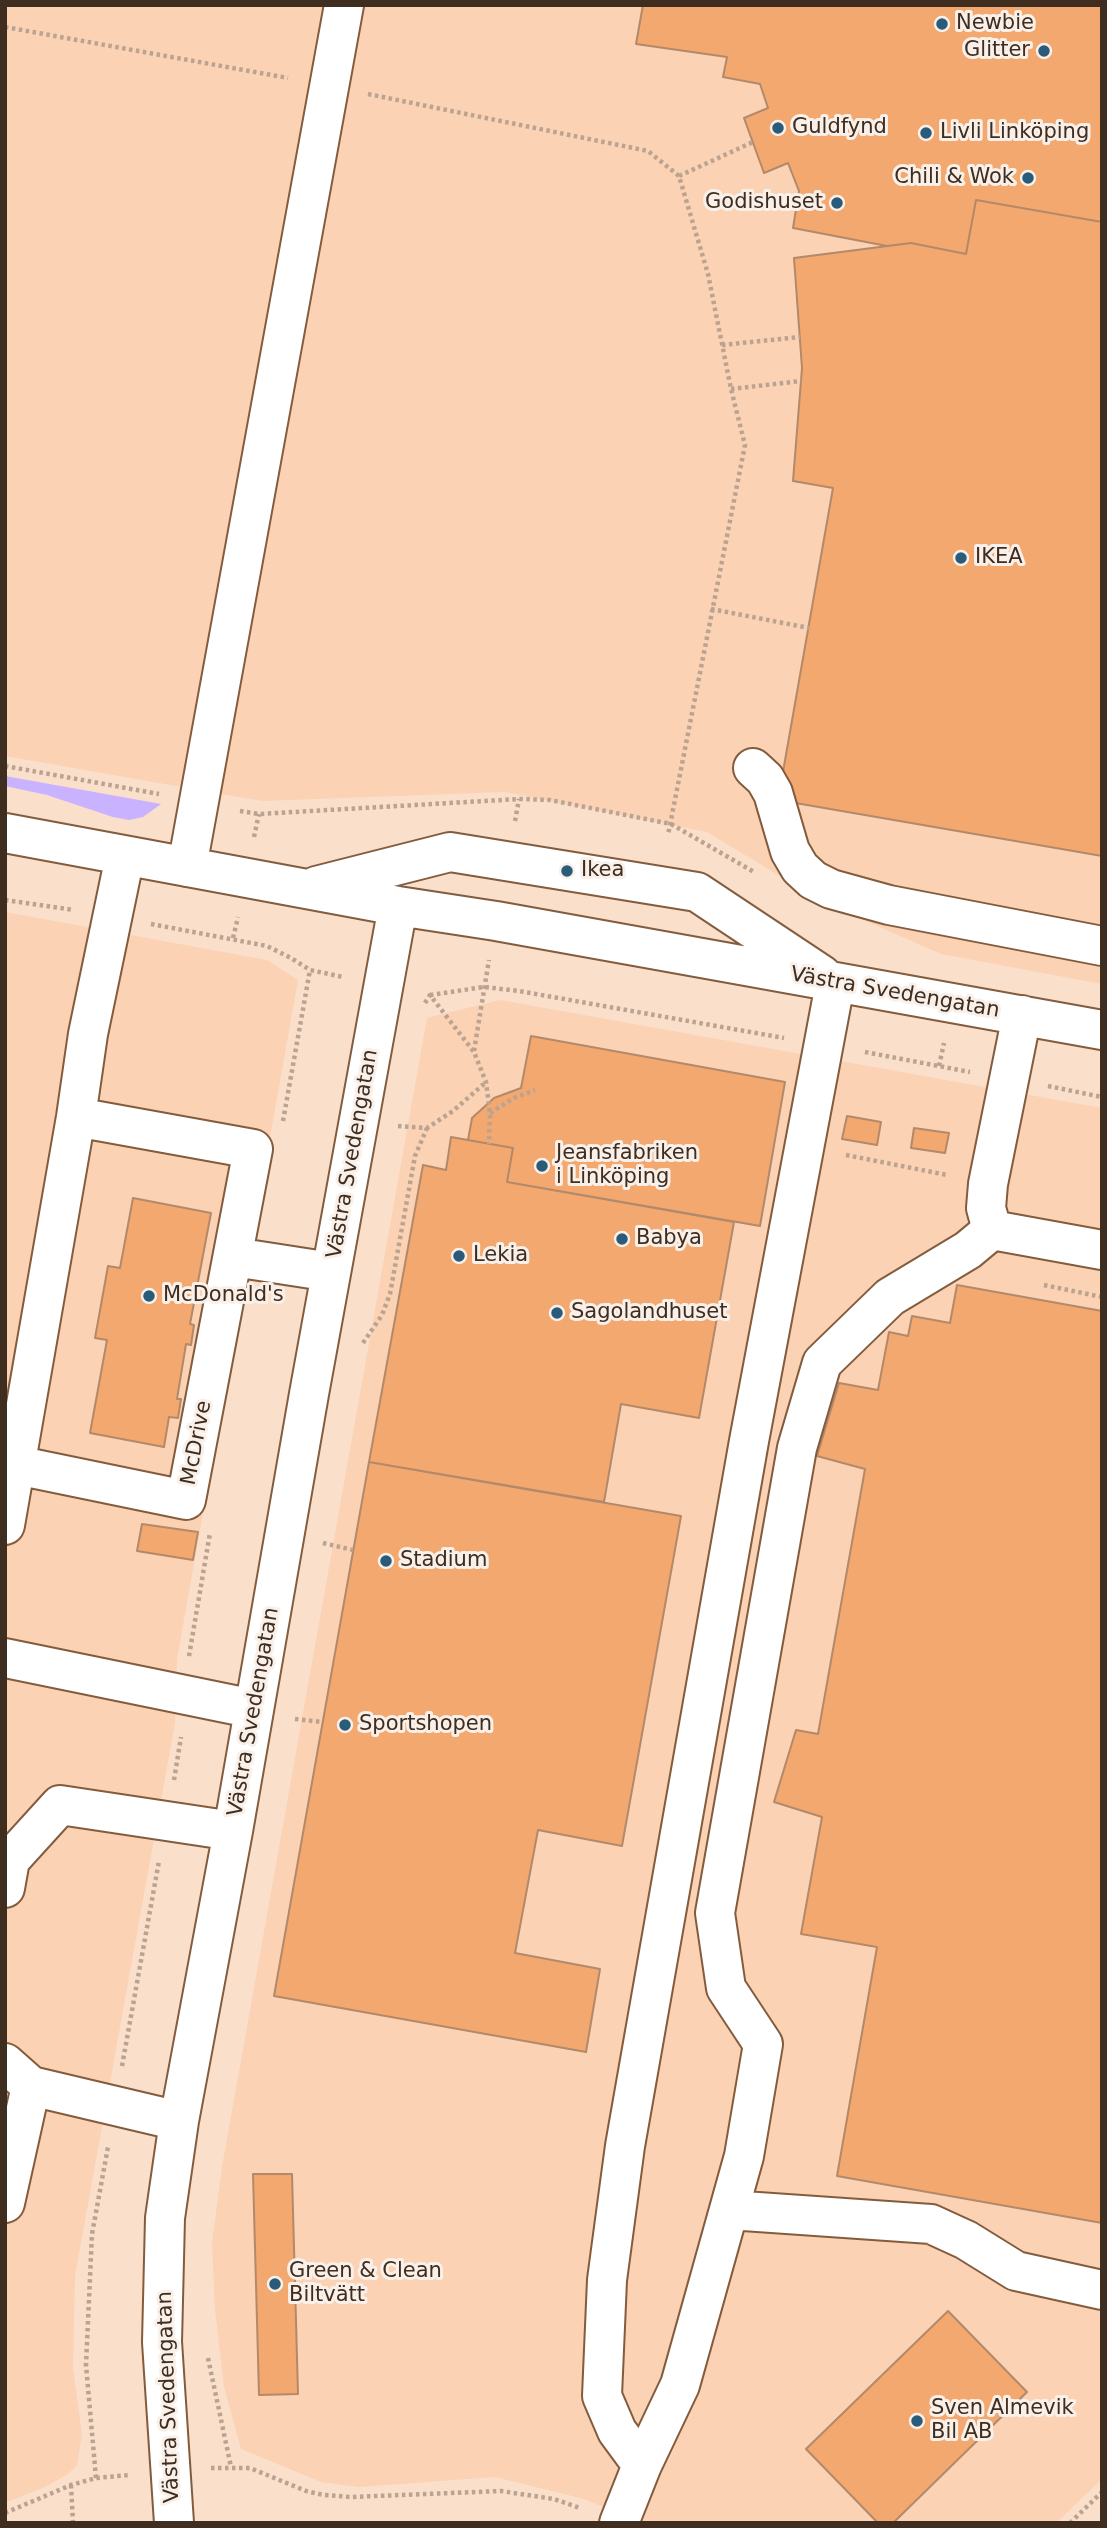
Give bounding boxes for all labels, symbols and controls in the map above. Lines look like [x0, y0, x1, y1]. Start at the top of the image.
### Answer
place label: Newbie [956, 11, 1034, 37]
marker: Newbie [934, 16, 950, 32]
place label: Glitter [964, 38, 1030, 64]
marker: Glitter [1036, 43, 1052, 59]
place label: Guldfynd [792, 115, 887, 141]
marker: Guldfynd [770, 120, 786, 136]
place label: Livli Linköping [940, 120, 1089, 146]
marker: Livli Linköping [918, 125, 934, 141]
place label: Chili & Wok [894, 165, 1014, 191]
marker: Chili & Wok [1020, 170, 1036, 186]
place label: Godishuset [705, 190, 823, 216]
marker: Godishuset [829, 195, 845, 211]
place label: IKEA [975, 545, 1023, 571]
marker: IKEA [953, 550, 969, 566]
place label: Ikea [581, 858, 624, 884]
marker: Ikea [559, 863, 575, 879]
street label: Västra Svedengatan [789, 962, 1001, 1024]
street label: Västra Svedengatan [322, 1048, 384, 1260]
place label: Jeansfabriken i Linköping [556, 1141, 698, 1191]
marker: Jeansfabriken i Linköping [534, 1158, 550, 1174]
place label: Babya [636, 1226, 702, 1252]
marker: Babya [614, 1231, 630, 1247]
place label: Lekia [473, 1243, 528, 1269]
marker: Lekia [451, 1248, 467, 1264]
place label: McDonald's [163, 1283, 284, 1309]
marker: McDonald's [141, 1288, 157, 1304]
place label: Sagolandhuset [571, 1300, 727, 1326]
marker: Sagolandhuset [549, 1305, 565, 1321]
street label: McDrive [176, 1399, 218, 1487]
place label: Stadium [400, 1548, 487, 1574]
marker: Stadium [378, 1553, 394, 1569]
street label: Västra Svedengatan [223, 1606, 285, 1818]
place label: Sportshopen [359, 1712, 492, 1738]
marker: Sportshopen [337, 1717, 353, 1733]
place label: Green & Clean Biltvätt [289, 2259, 442, 2309]
marker: Green & Clean Biltvätt [267, 2276, 283, 2292]
street label: Västra Svedengatan [153, 2291, 185, 2503]
place label: Sven Almevik Bil AB [931, 2396, 1074, 2446]
marker: Sven Almevik Bil AB [909, 2413, 925, 2429]

